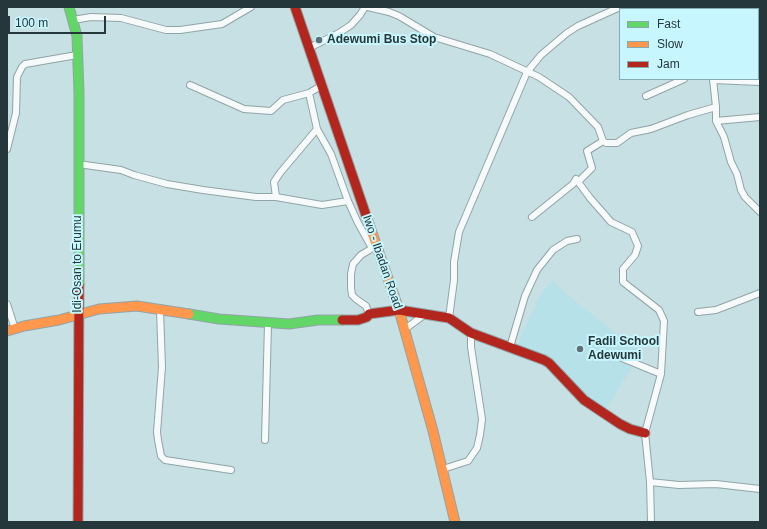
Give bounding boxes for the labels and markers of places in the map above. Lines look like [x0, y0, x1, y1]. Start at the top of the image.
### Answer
place label: Adewumi Bus Stop [327, 33, 436, 47]
marker: Adewumi Bus Stop [314, 35, 324, 45]
place label: Fadil School Adewumi [588, 335, 659, 363]
marker: Fadil School Adewumi [575, 344, 585, 354]

